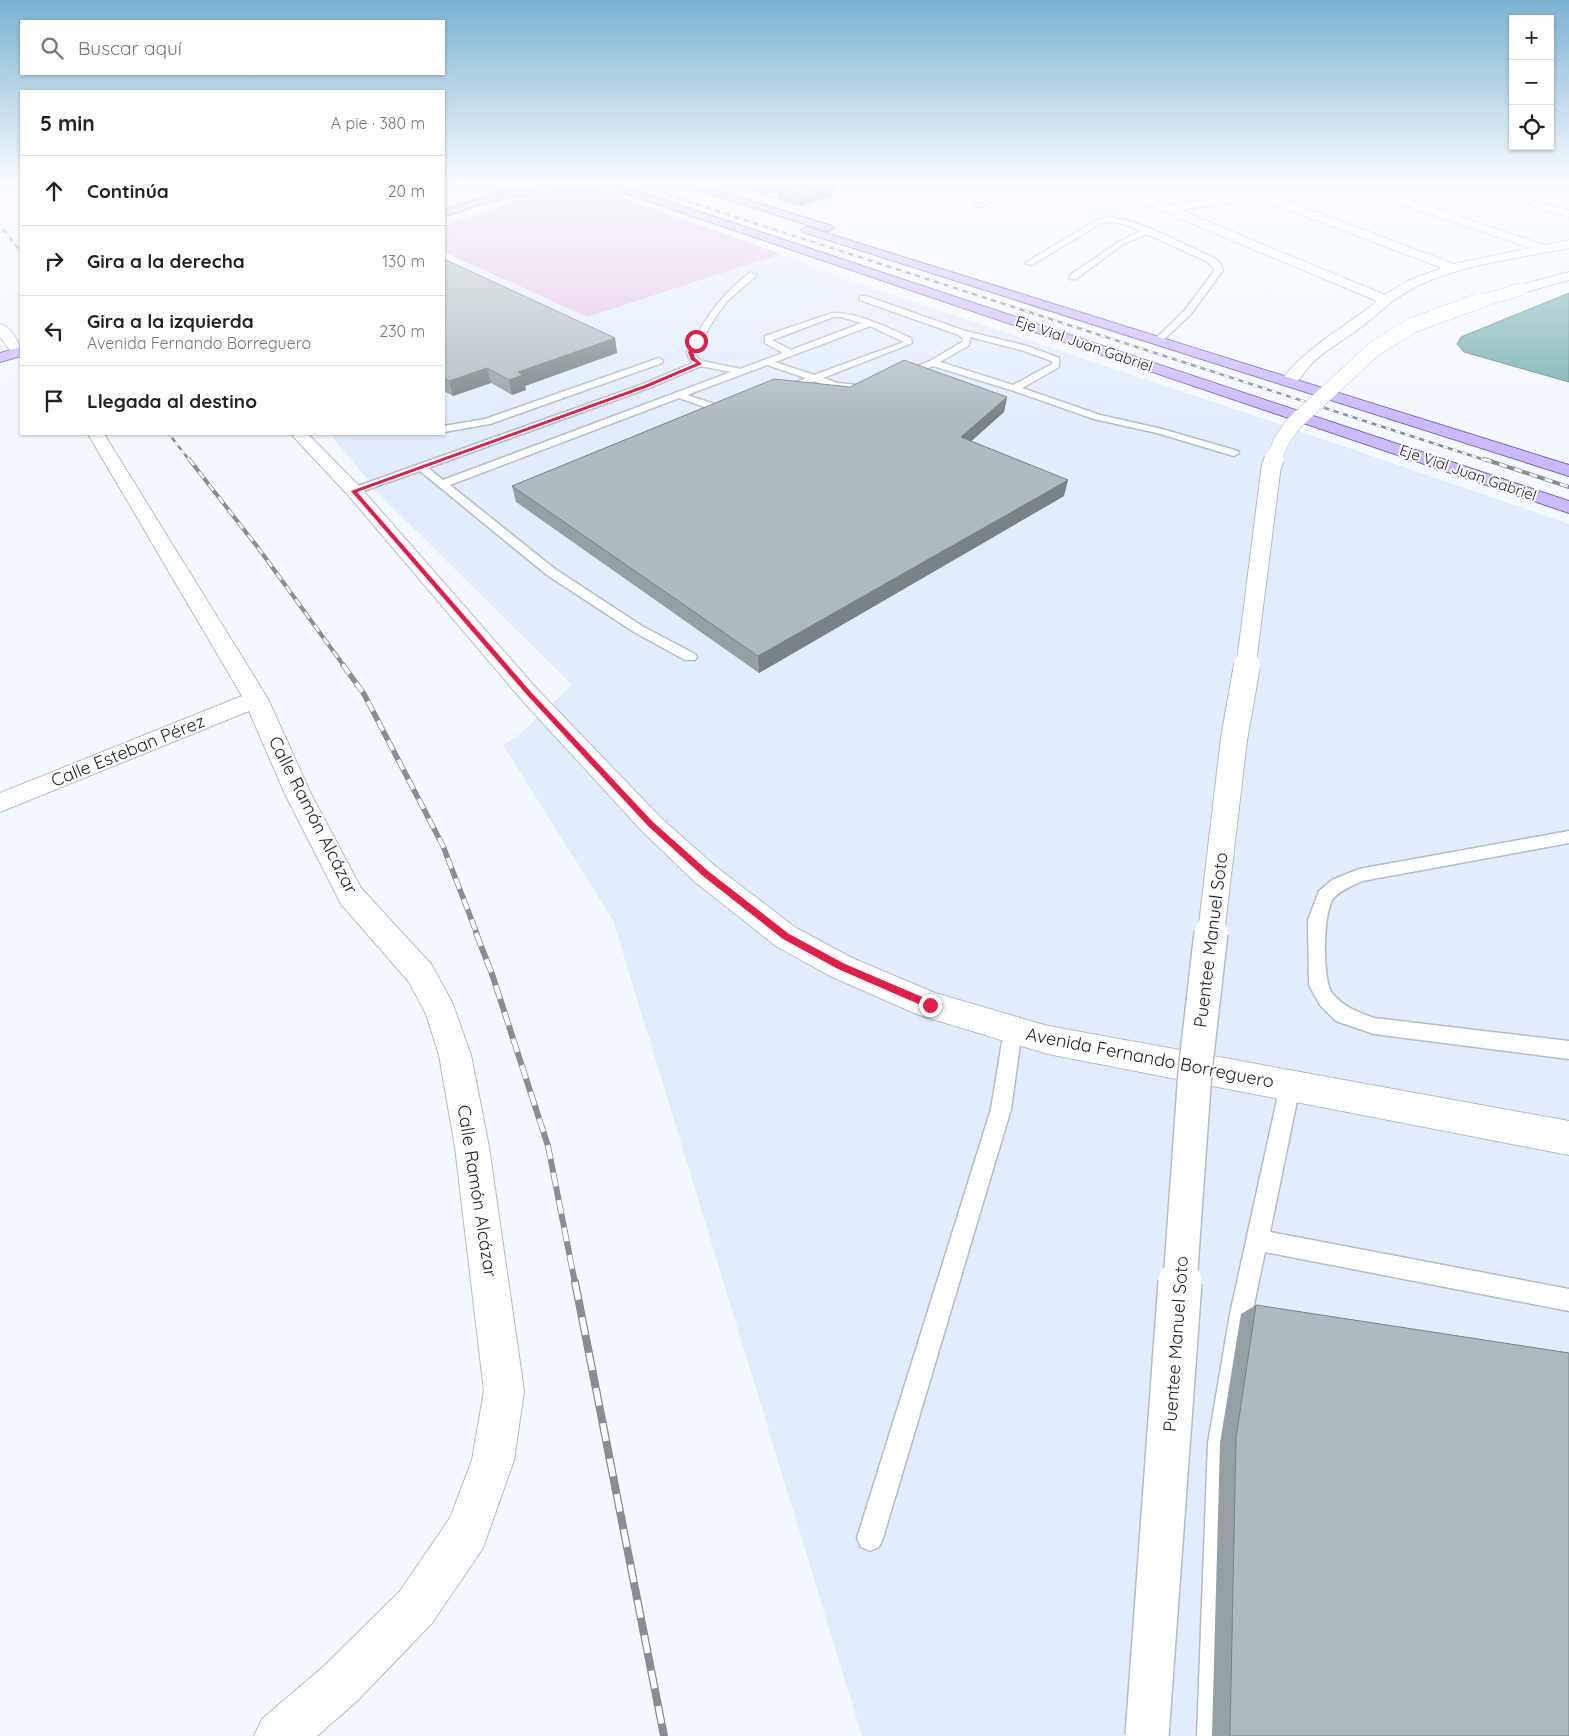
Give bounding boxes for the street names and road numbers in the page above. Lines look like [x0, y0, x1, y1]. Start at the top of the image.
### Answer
street label: Eje Vial Juan Gabriel [1013, 311, 1155, 376]
street label: Eje Vial Juan Gabriel [1397, 440, 1539, 505]
street label: Calle Esteban Pérez [48, 709, 208, 792]
street label: Calle Ramón Alcázar [264, 732, 363, 897]
street label: Puentee Manuel Soto [1188, 851, 1233, 1029]
street label: Avenida Fernando Borreguero [1024, 1022, 1276, 1093]
street label: Calle Ramón Alcázar [453, 1103, 502, 1279]
street label: Puentee Manuel Soto [1158, 1255, 1193, 1433]

